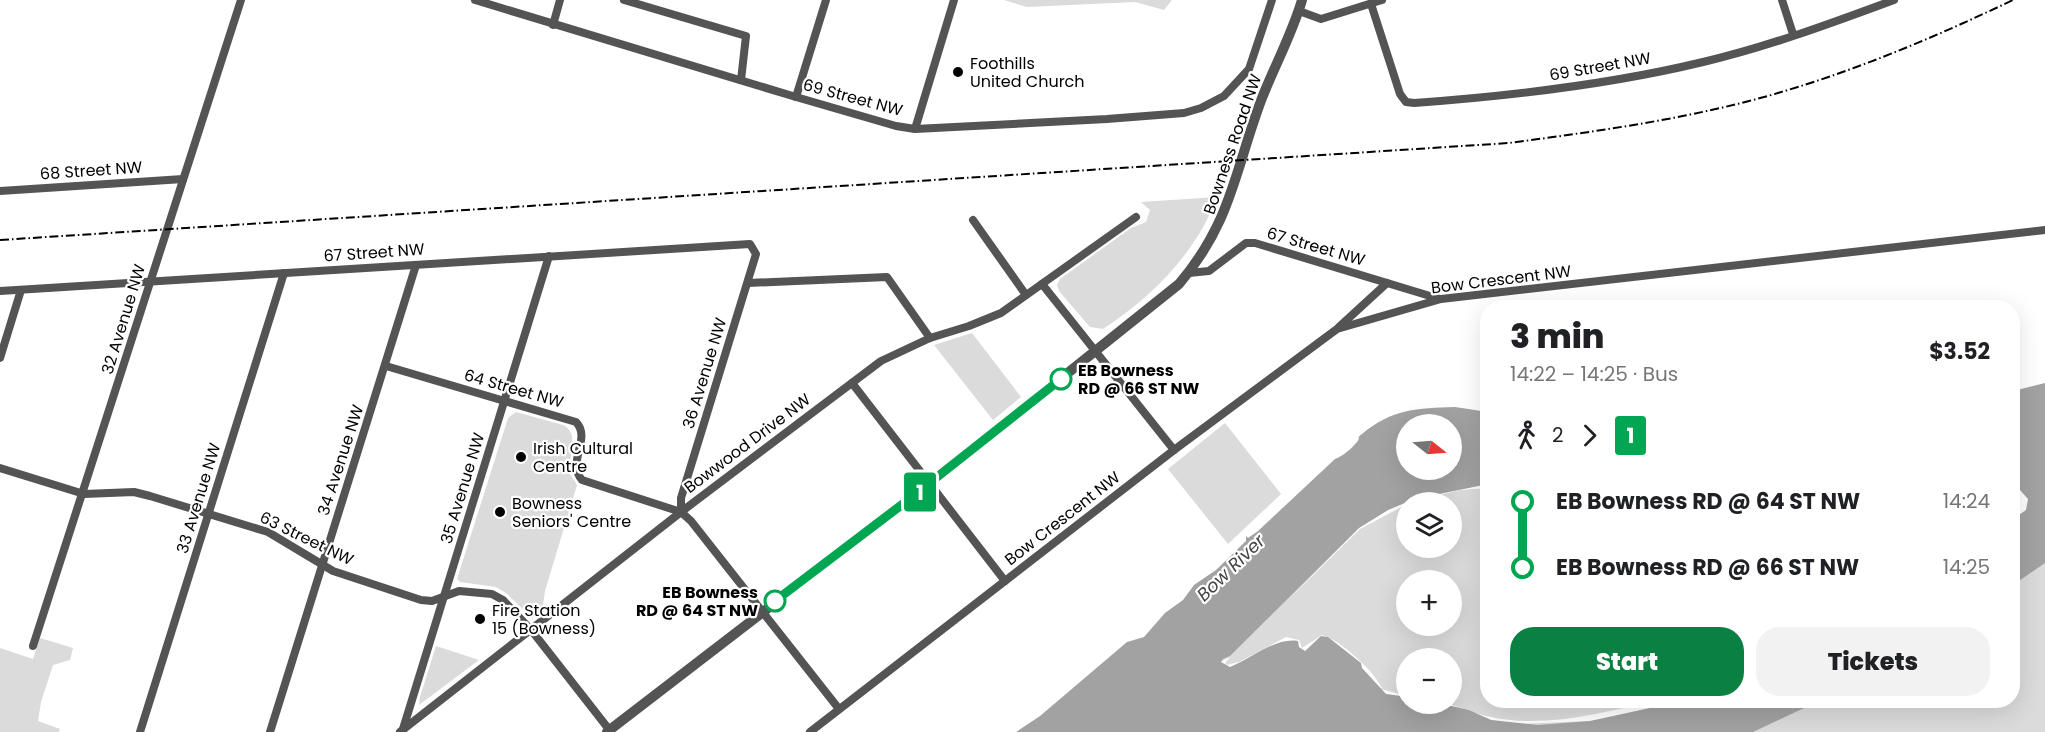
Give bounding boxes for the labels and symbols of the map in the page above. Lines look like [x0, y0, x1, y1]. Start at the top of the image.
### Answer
street label: 69 Street NW [1548, 46, 1653, 87]
place label: Foothills United Church [970, 52, 1085, 93]
marker: Foothills United Church [951, 65, 965, 79]
street label: Bowness Road NW [1198, 71, 1267, 217]
street label: 69 Street NW [800, 73, 906, 122]
street label: 68 Street NW [39, 155, 143, 186]
street label: 67 Street NW [1264, 221, 1368, 272]
street label: 67 Street NW [323, 237, 426, 267]
street label: Bow Crescent NW [1430, 259, 1573, 299]
street label: 32 Avenue NW [96, 261, 151, 377]
street label: 36 Avenue NW [677, 314, 732, 432]
place label: EB Bowness RD @ 66 ST NW [1078, 359, 1200, 400]
street label: 64 Street NW [461, 363, 567, 414]
marker: EB Bowness RD @ 66 ST NW [1050, 368, 1072, 390]
street label: Bowwood Drive NW [679, 388, 816, 499]
street label: 34 Avenue NW [312, 402, 369, 518]
north arrow [1396, 414, 1462, 480]
street label: 35 Avenue NW [435, 429, 490, 546]
place label: Irish Cultural Centre [533, 437, 633, 478]
street label: 33 Avenue NW [171, 440, 226, 556]
marker: Irish Cultural Centre [514, 450, 528, 464]
street label: Bow Crescent NW [1000, 466, 1125, 571]
line badge: 1 [900, 472, 940, 512]
place label: Bowness Seniors' Centre [512, 492, 631, 533]
marker: Bowness Seniors' Centre [493, 505, 507, 519]
street label: 63 Street NW [256, 506, 358, 571]
water label: Bow River [1191, 528, 1271, 607]
place label: EB Bowness RD @ 64 ST NW [636, 581, 758, 622]
marker: EB Bowness RD @ 64 ST NW [764, 590, 786, 612]
place label: Fire Station 15 (Bowness) [492, 599, 596, 640]
marker: Fire Station 15 (Bowness) [473, 612, 487, 626]

